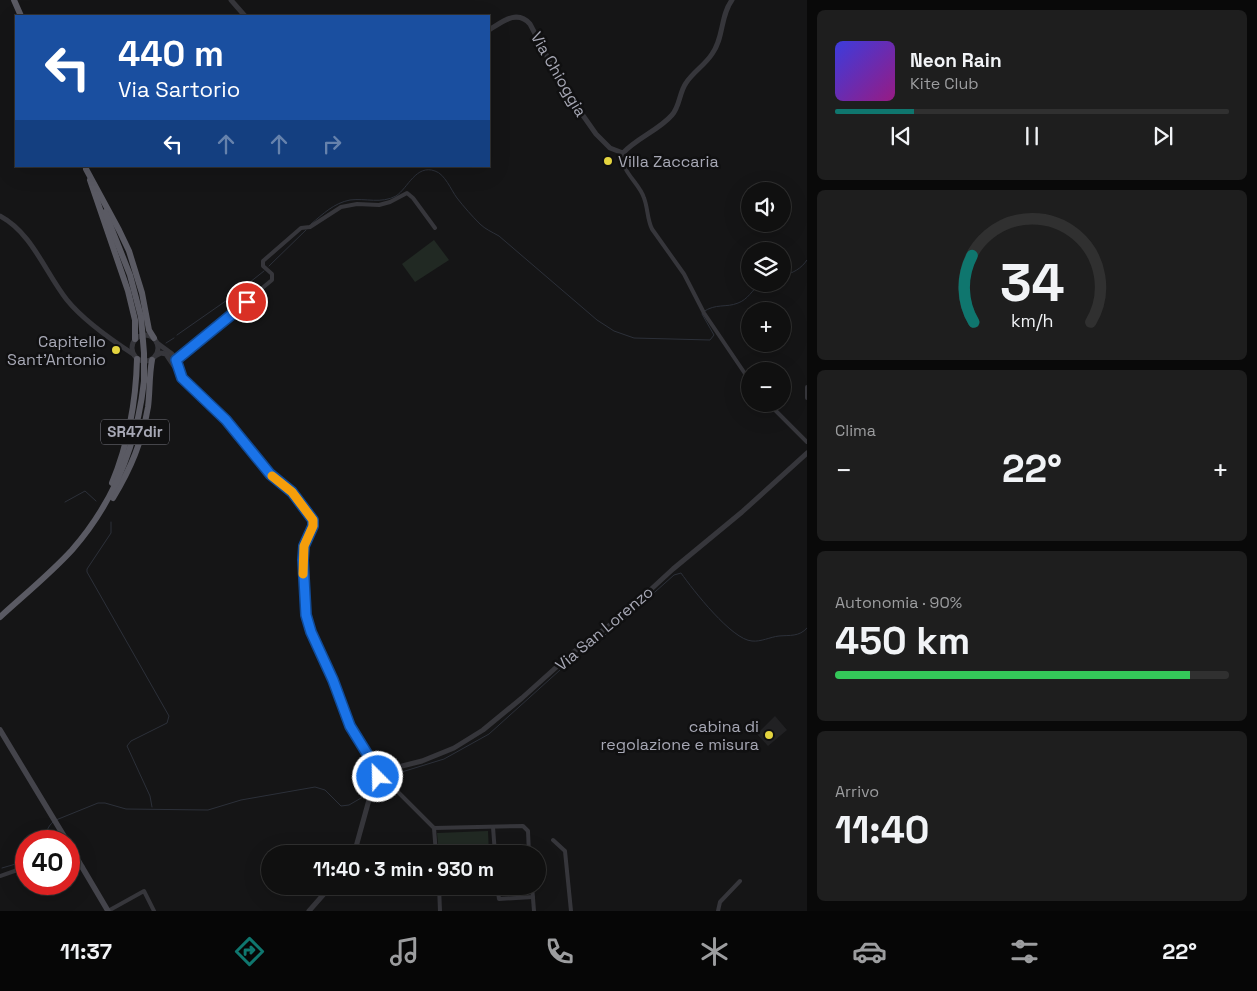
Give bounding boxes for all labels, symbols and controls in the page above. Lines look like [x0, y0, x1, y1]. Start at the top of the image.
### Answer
street label: Via Chioggia [526, 28, 591, 121]
text: 440 m [118, 32, 224, 76]
icon: left [35, 35, 100, 100]
text: Neon Rain [910, 48, 1002, 73]
text: Kite Club [910, 73, 979, 94]
text: Via Sartorio [118, 75, 240, 103]
icon: previous [887, 122, 915, 150]
icon: pause [1018, 122, 1046, 150]
icon: next [1149, 122, 1177, 150]
icon: left [159, 130, 187, 158]
icon: ahead [212, 130, 240, 158]
icon: ahead [265, 130, 293, 158]
icon: right [318, 130, 346, 158]
place label: Villa Zaccaria [618, 151, 719, 172]
marker: Villa Zaccaria [602, 155, 614, 167]
map controls [741, 182, 791, 412]
button: sound [741, 182, 791, 232]
button: layers [741, 242, 791, 292]
text: 34 [1000, 250, 1064, 316]
pin [226, 281, 268, 323]
icon: arrive [233, 288, 261, 316]
button: + [741, 302, 791, 352]
text: km/h [1011, 309, 1053, 332]
place label: Capitello Sant'Antonio [7, 331, 106, 370]
marker: Capitello Sant'Antonio [110, 344, 122, 356]
button: − [741, 362, 791, 412]
road number: SR47dir [101, 420, 169, 444]
text: Clima [835, 420, 876, 441]
text: 22° [1002, 445, 1062, 493]
text: − [835, 452, 852, 488]
text: + [1212, 452, 1229, 488]
street label: Via San Lorenzo [551, 581, 658, 675]
text: Autonomia · 90% [835, 592, 962, 613]
text: 450 km [835, 617, 970, 665]
place label: cabina di regolazione e misura [601, 716, 759, 755]
marker: cabina di regolazione e misura [763, 729, 775, 741]
position arrow [351, 750, 403, 802]
text: Arrivo [835, 781, 879, 802]
text: 11:40 [835, 806, 929, 854]
speed limit sign: 40 [15, 830, 80, 895]
text: 11:40 · 3 min · 930 m [313, 857, 494, 882]
icon: directions [232, 934, 267, 969]
icon: music [387, 934, 422, 969]
icon: phone [542, 934, 577, 969]
icon: climate [697, 934, 732, 969]
icon: car [852, 934, 887, 969]
icon: filters [1007, 934, 1042, 969]
text: 11:37 [60, 937, 112, 965]
text: 22° [1162, 937, 1197, 965]

